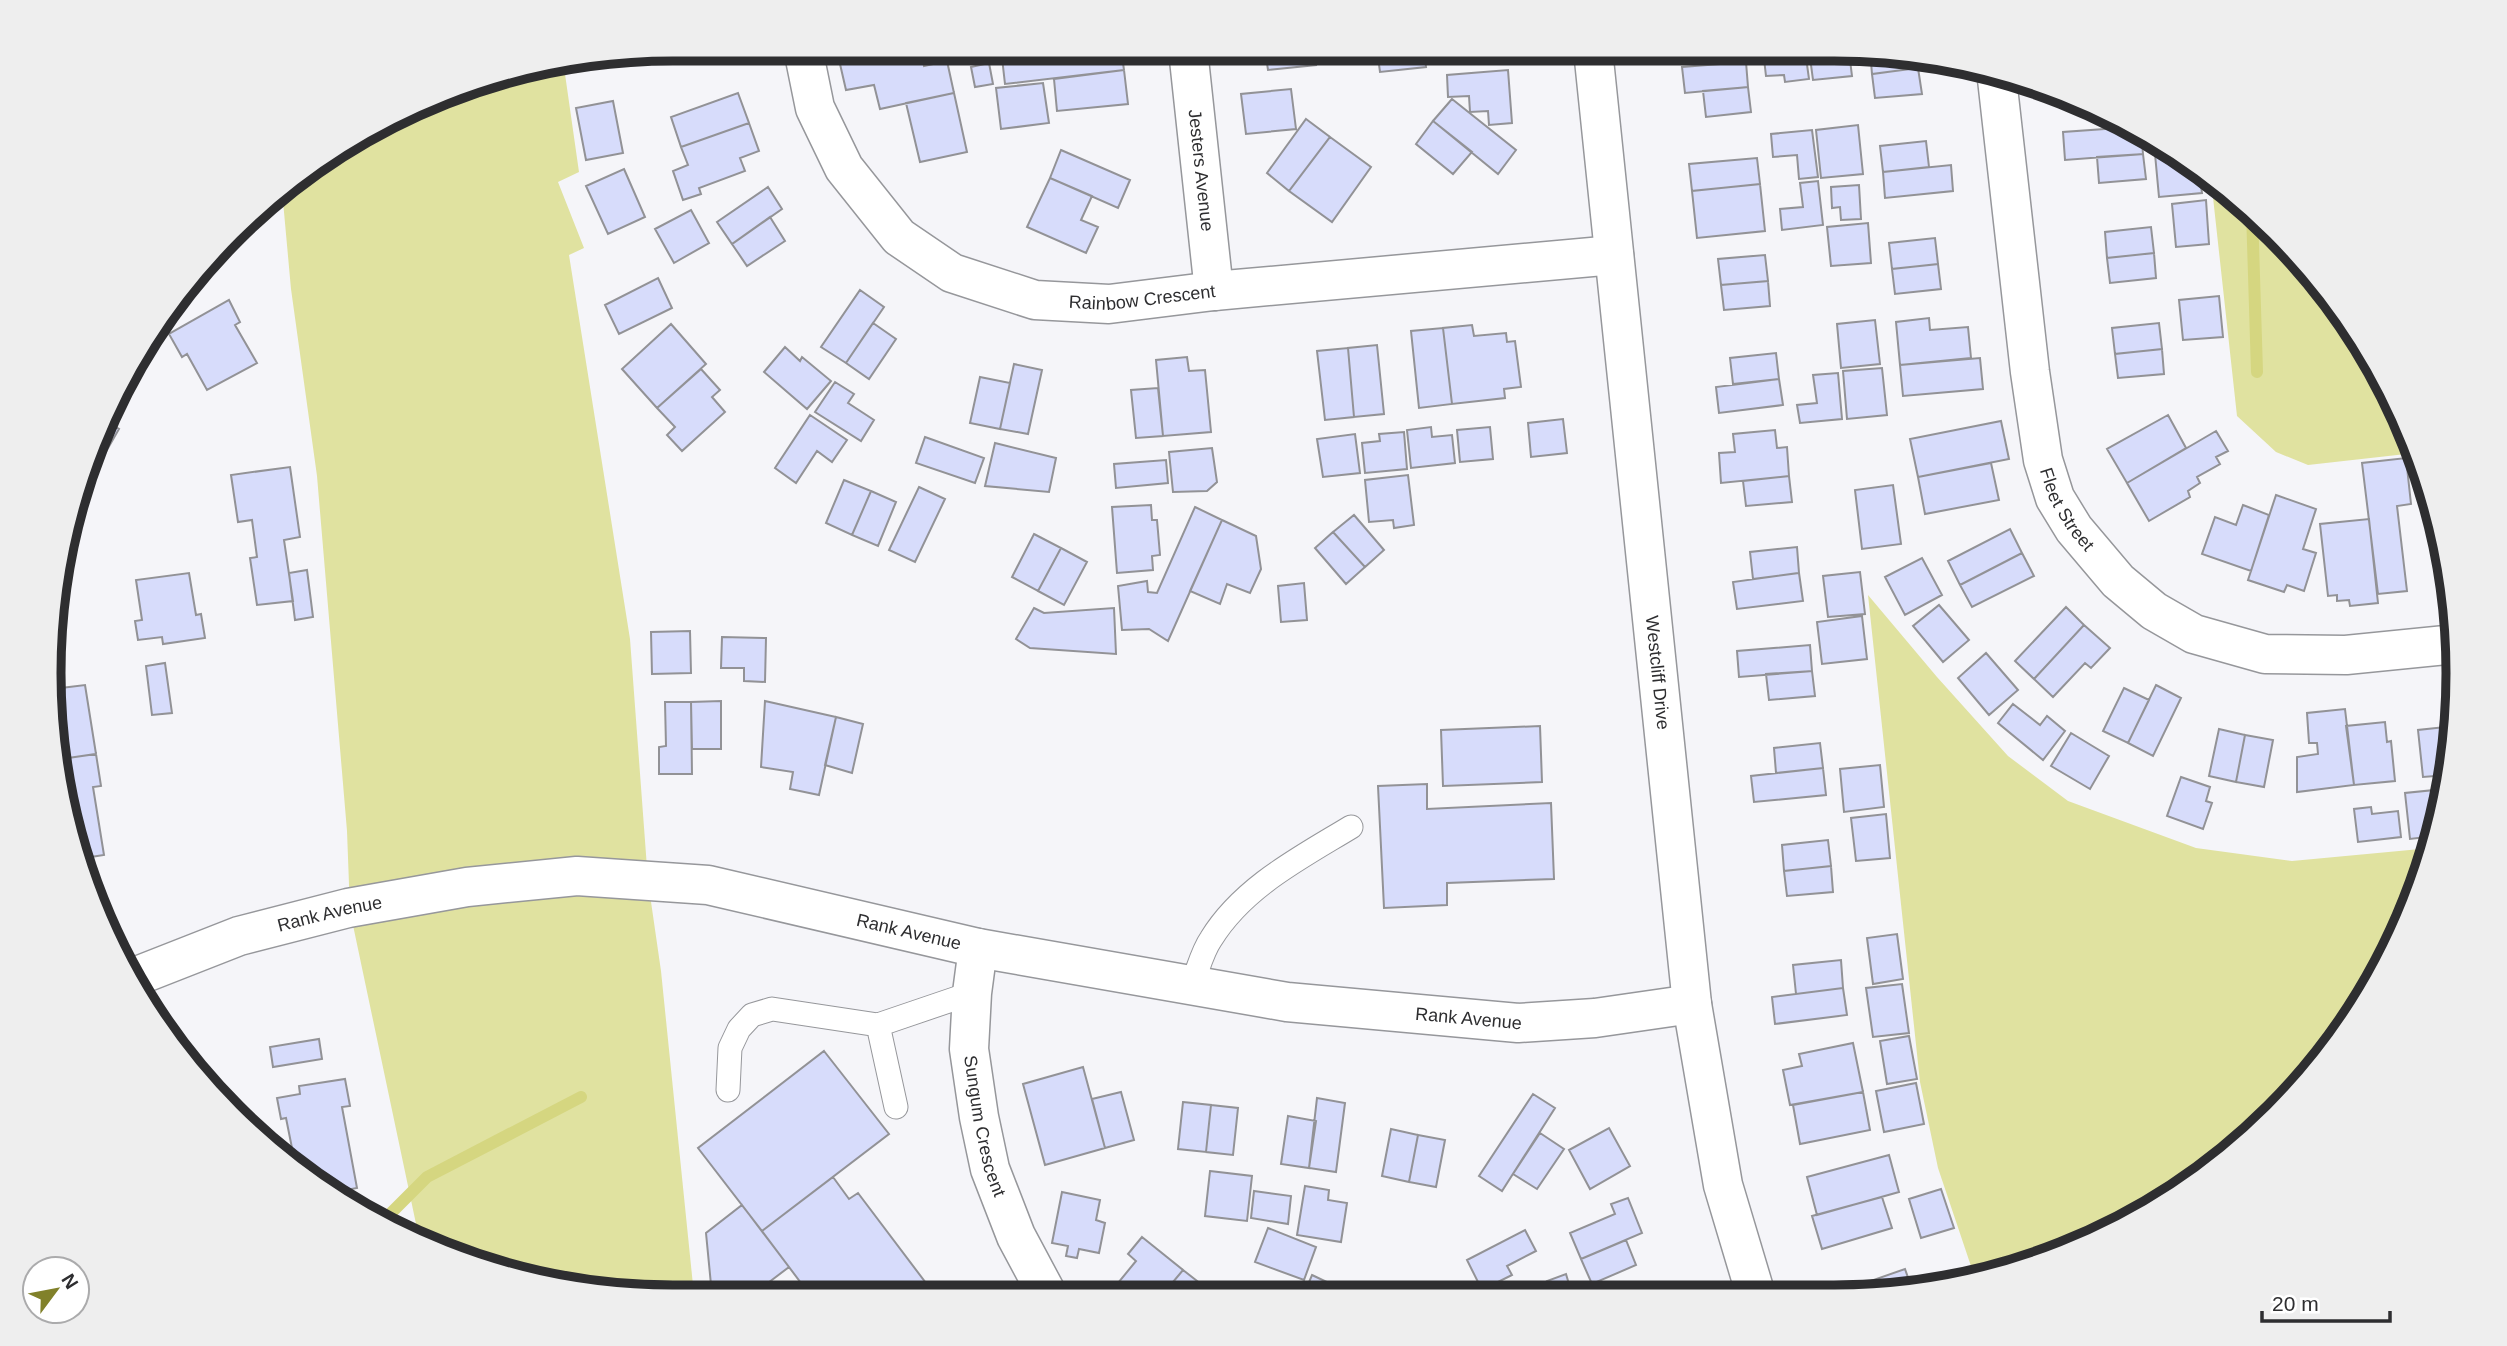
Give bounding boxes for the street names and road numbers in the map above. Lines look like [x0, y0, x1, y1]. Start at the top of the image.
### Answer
street label: Jesters Avenue [1184, 108, 1218, 232]
street label: Rainbow Crescent [1068, 281, 1216, 314]
street label: Fleet Street [2036, 465, 2098, 555]
street label: Westcliff Drive [1642, 615, 1673, 731]
street label: Rank Avenue [275, 892, 384, 936]
street label: Rank Avenue [855, 910, 963, 954]
street label: Rank Avenue [1414, 1004, 1523, 1033]
street label: Sungum Crescent [960, 1054, 1010, 1199]

